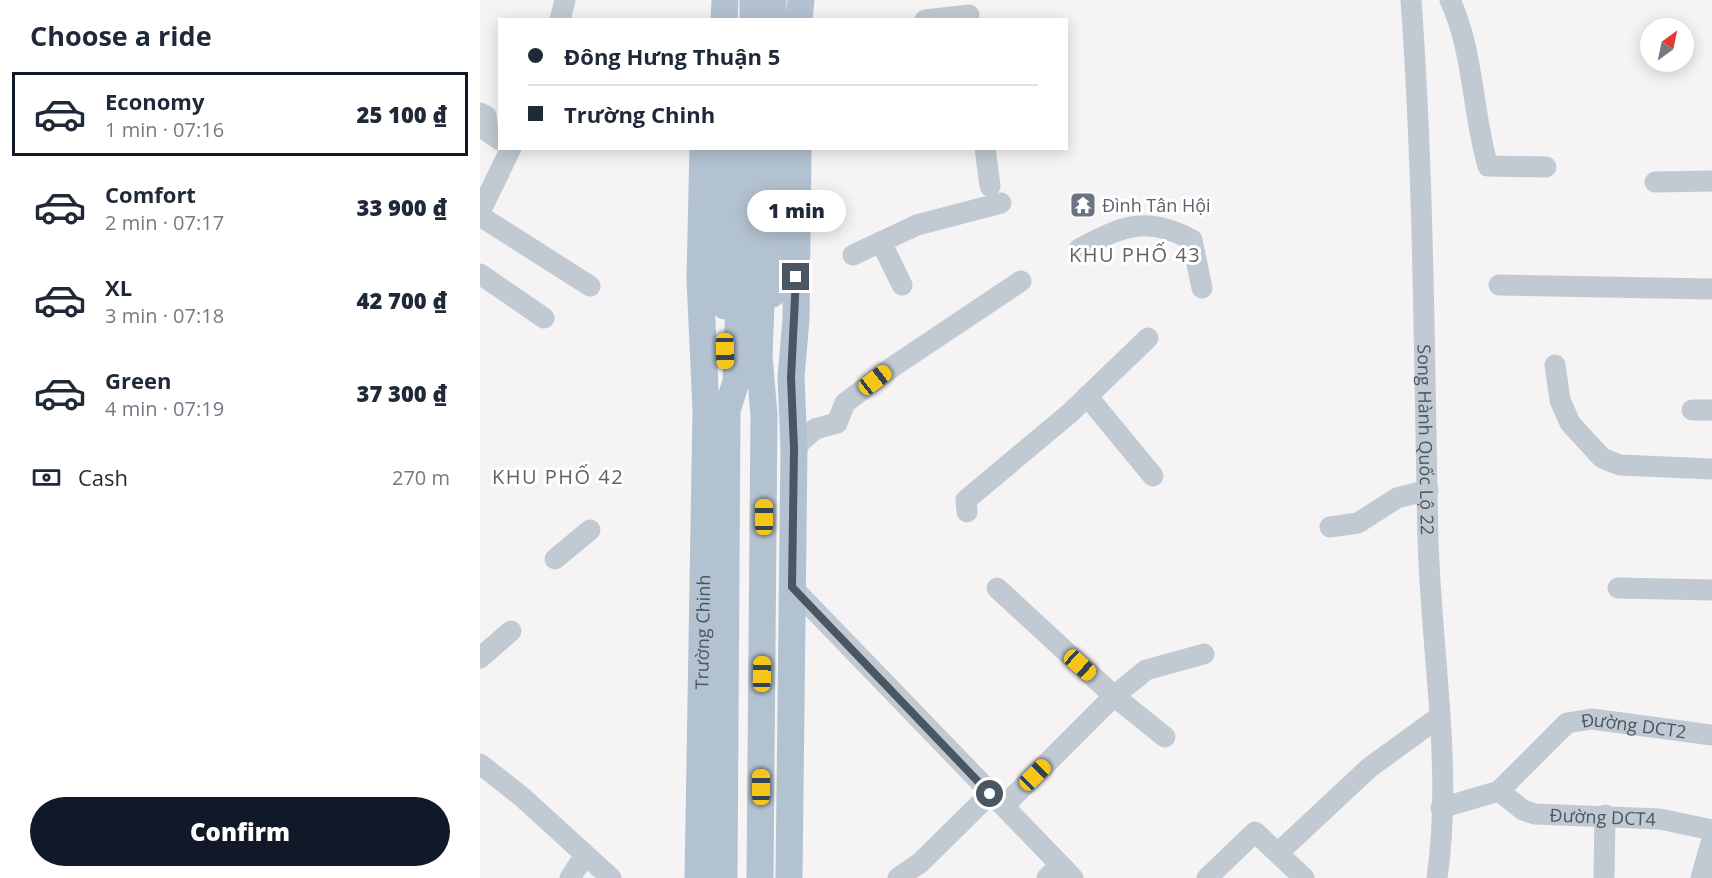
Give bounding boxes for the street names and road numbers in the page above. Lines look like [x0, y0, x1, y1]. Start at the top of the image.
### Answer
street label: Song Hành Quốc Lộ 22 [1412, 344, 1440, 535]
street label: Trường Chinh [689, 574, 715, 690]
street label: Đường DCT2 [1579, 707, 1688, 743]
street label: Đường DCT4 [1549, 803, 1656, 831]

